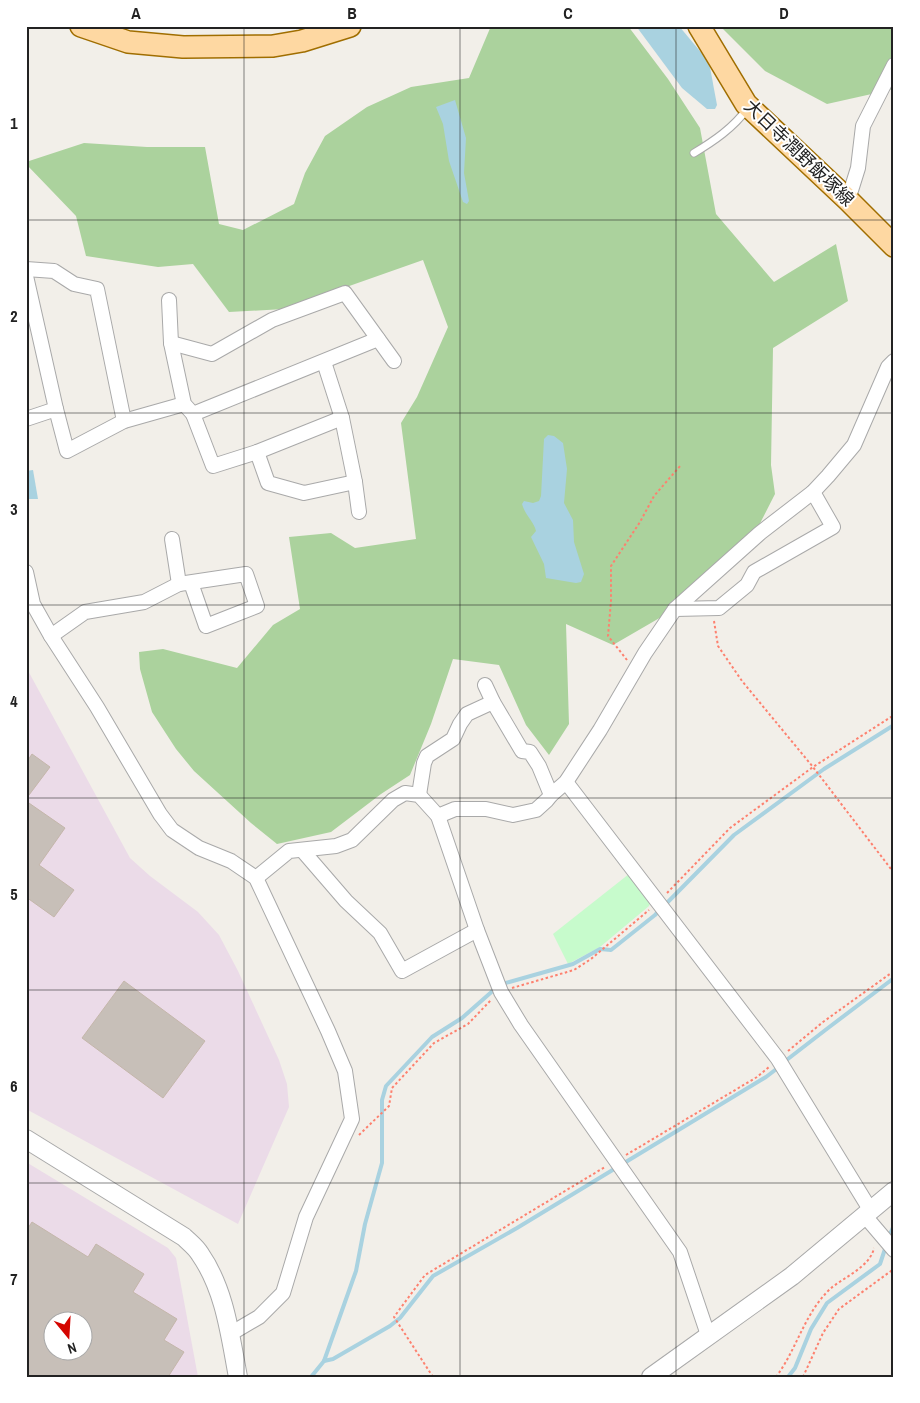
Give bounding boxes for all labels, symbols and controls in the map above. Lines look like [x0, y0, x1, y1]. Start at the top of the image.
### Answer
text: A [131, 2, 141, 24]
text: B [347, 2, 357, 24]
text: C [563, 2, 573, 24]
text: D [779, 2, 789, 24]
street label: 大日寺潤野飯塚線 [739, 94, 860, 212]
text: 1 [10, 112, 18, 134]
text: 2 [10, 305, 18, 327]
text: 3 [10, 498, 18, 520]
text: 4 [10, 690, 18, 712]
text: 5 [10, 883, 18, 905]
text: 6 [10, 1075, 18, 1097]
text: 7 [10, 1268, 18, 1290]
north arrow [42, 1310, 92, 1360]
text: N [65, 1339, 79, 1358]

